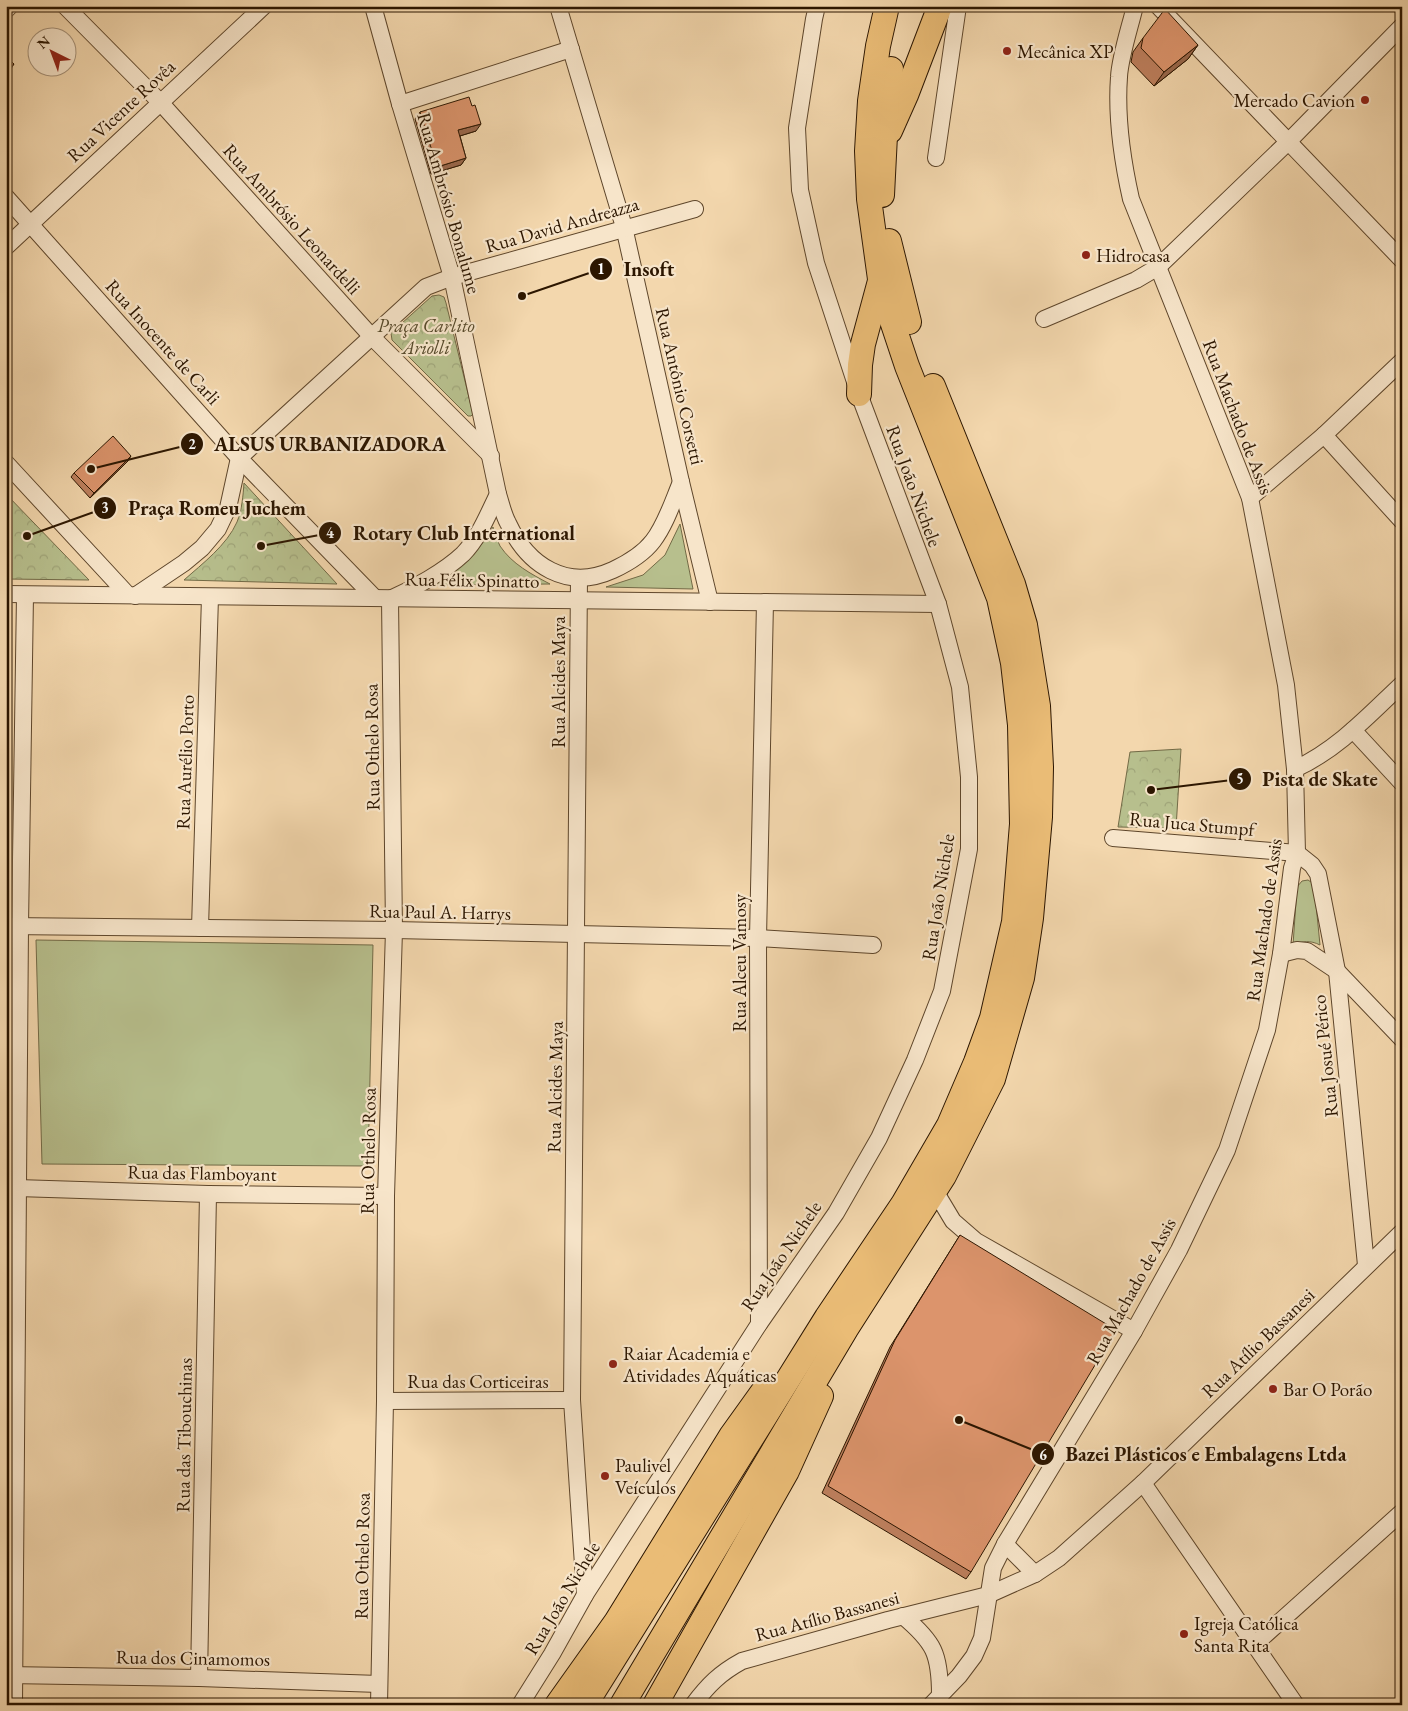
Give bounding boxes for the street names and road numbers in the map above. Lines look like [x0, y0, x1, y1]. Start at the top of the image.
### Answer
street label: Rua Vicente Rovêa [61, 54, 181, 168]
street label: Rua Ambrósio Bonalume [411, 110, 487, 296]
street label: Rua Ambrósio Leonardelli [218, 138, 367, 300]
street label: Rua David Andreazza [482, 191, 642, 259]
street label: Rua Inocente de Carli [100, 274, 226, 410]
street label: Rua Antônio Corsetti [650, 305, 710, 467]
street label: Rua Machado de Assis [1197, 336, 1279, 498]
street label: Rua João Nichele [880, 422, 948, 550]
street label: Rua Félix Spinatto [404, 566, 540, 594]
street label: Rua Alcides Maya [546, 616, 571, 748]
street label: Rua Othelo Rosa [358, 683, 386, 811]
street label: Rua Aurélio Porto [170, 694, 200, 830]
street label: Rua Juca Stumpf [1128, 806, 1258, 842]
street label: Rua João Nichele [916, 832, 960, 962]
street label: Rua Machado de Assis [1240, 837, 1288, 1003]
street label: Rua Alceu Vamosy [727, 893, 752, 1032]
street label: Rua Paul A. Harrys [369, 898, 511, 926]
street label: Rua Josué Périco [1306, 994, 1344, 1118]
street label: Rua Alcides Maya [541, 1021, 569, 1153]
street label: Rua Othelo Rosa [354, 1087, 382, 1215]
street label: Rua das Flamboyant [127, 1159, 277, 1187]
street label: Rua João Nichele [735, 1196, 827, 1316]
street label: Rua Machado de Assis [1080, 1213, 1182, 1369]
street label: Rua Atílio Bassanesi [1196, 1282, 1320, 1403]
street label: Rua das Tibouchinas [170, 1357, 198, 1513]
street label: Rua das Corticeiras [407, 1369, 549, 1394]
street label: Rua Othelo Rosa [348, 1492, 376, 1620]
street label: Rua João Nichele [518, 1537, 606, 1659]
street label: Rua Atílio Bassanesi [752, 1585, 902, 1647]
street label: Rua dos Cinamomos [116, 1644, 270, 1672]

